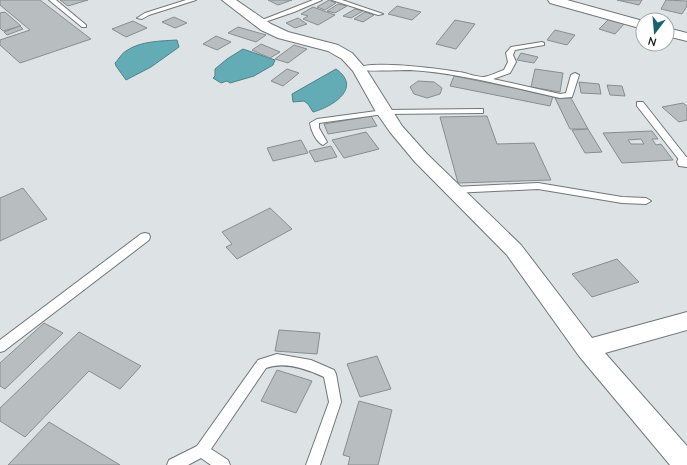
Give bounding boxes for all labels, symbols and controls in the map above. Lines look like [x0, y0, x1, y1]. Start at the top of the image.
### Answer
north arrow [635, 12, 675, 52]
text: N [646, 33, 658, 49]

